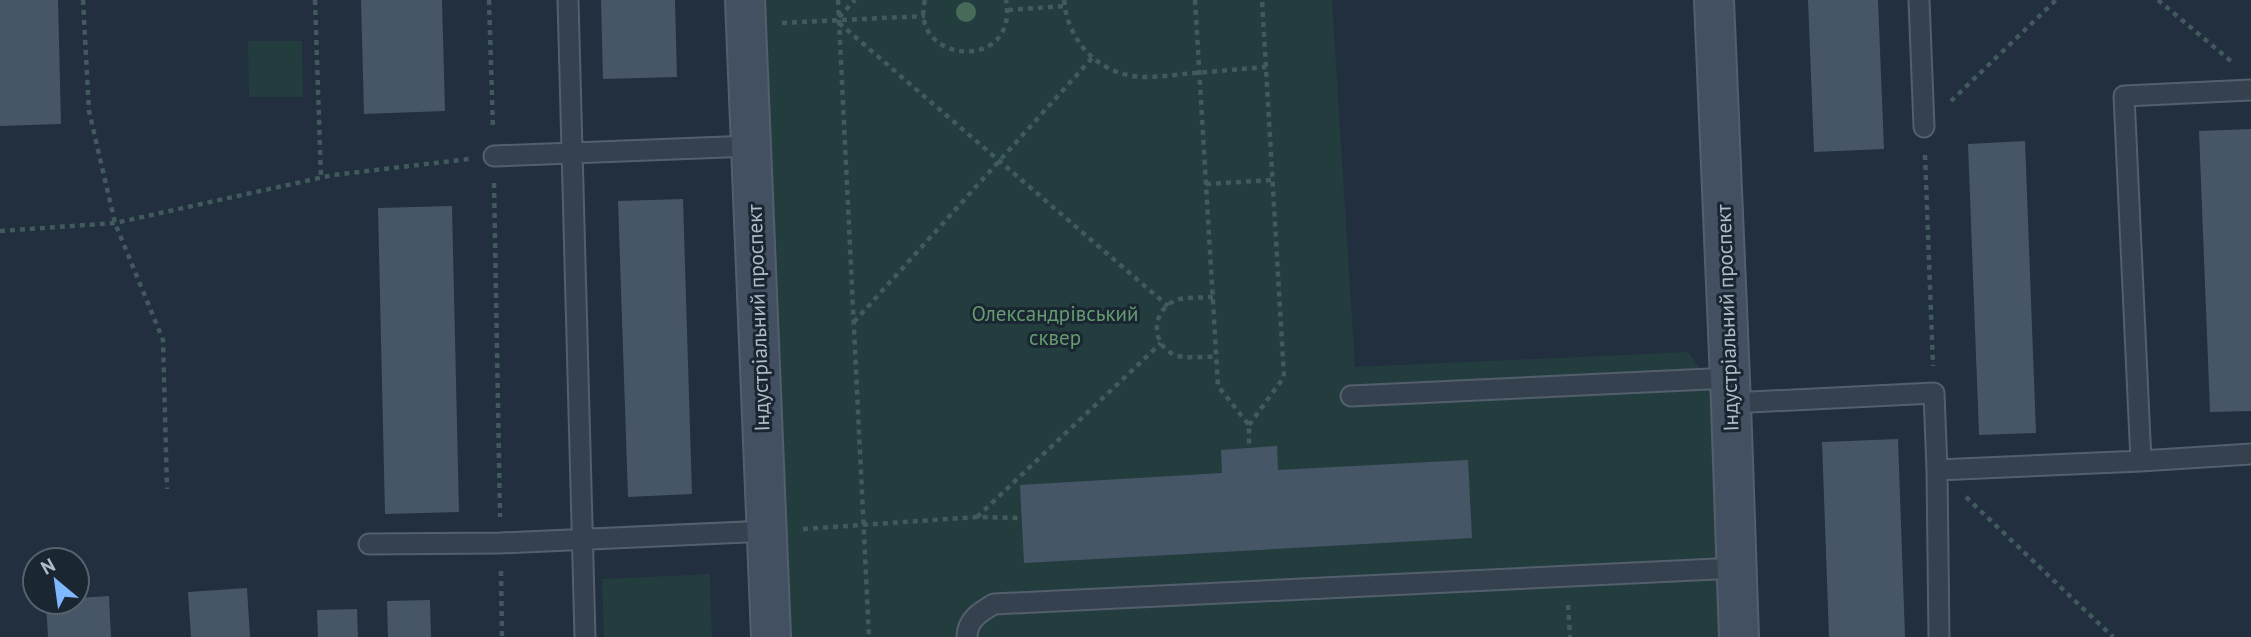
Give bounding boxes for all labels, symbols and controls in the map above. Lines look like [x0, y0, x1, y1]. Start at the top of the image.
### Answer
street label: Індустріальний проспект [741, 203, 775, 432]
street label: Індустріальний проспект [1710, 203, 1744, 432]
park label: Олександрівський сквер [972, 300, 1139, 351]
north arrow [21, 546, 91, 616]
text: N [36, 553, 59, 580]

